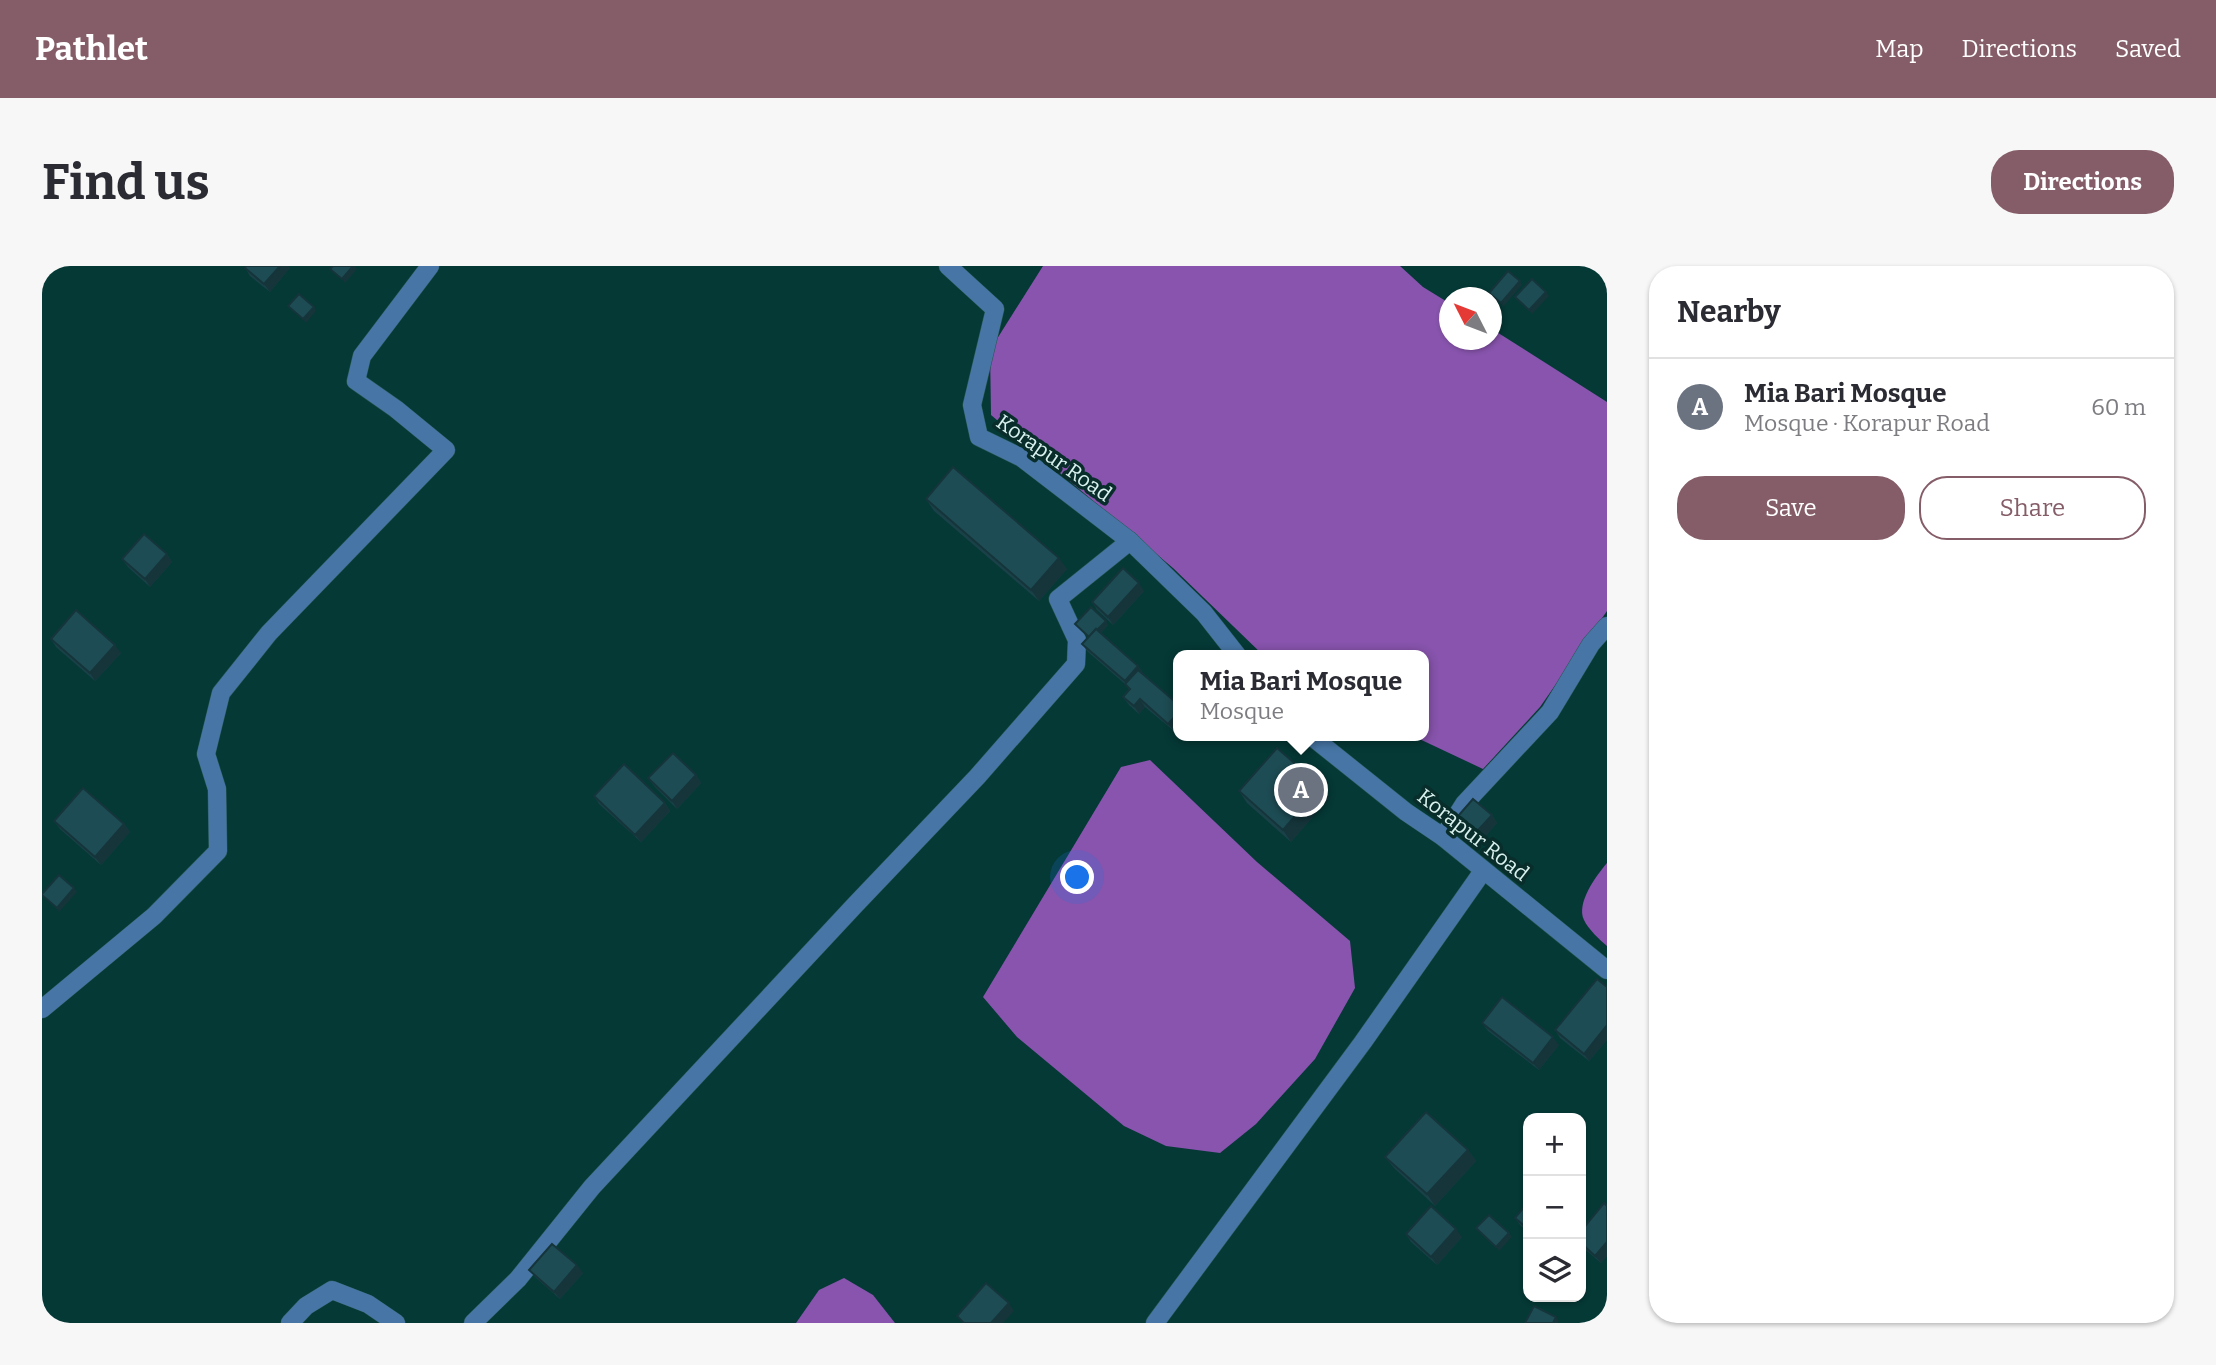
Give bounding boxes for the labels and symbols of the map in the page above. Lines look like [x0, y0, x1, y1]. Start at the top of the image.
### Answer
north arrow [1439, 287, 1502, 350]
street label: Korapur Road [991, 409, 1117, 507]
pin: A [1278, 764, 1324, 816]
street label: Korapur Road [1412, 783, 1534, 887]
your location [1060, 860, 1094, 894]

